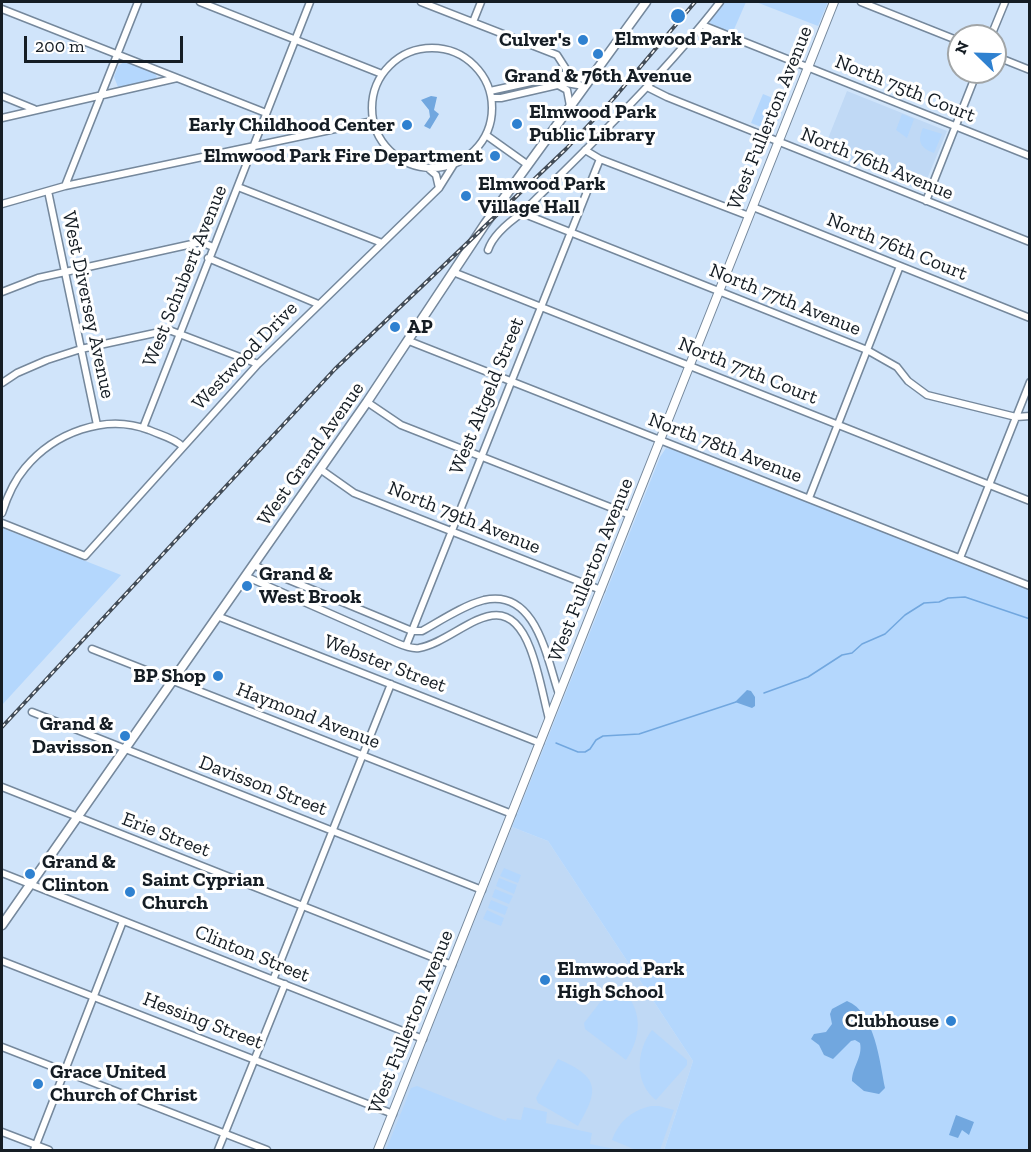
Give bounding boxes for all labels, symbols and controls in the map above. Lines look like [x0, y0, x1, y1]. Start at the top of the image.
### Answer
marker: Elmwood Park [669, 7, 687, 25]
street label: West Fullerton Avenue [722, 23, 818, 213]
scale bar [27, 24, 186, 62]
north arrow [947, 24, 1007, 84]
place label: Elmwood Park [614, 27, 742, 51]
place label: Culver's [499, 28, 571, 52]
marker: Culver's [576, 33, 590, 47]
text: 200 m [35, 35, 85, 57]
text: N [951, 38, 973, 57]
marker: Grand & 76th Avenue [591, 47, 605, 61]
street label: North 75th Court [831, 50, 979, 128]
place label: Grand & 76th Avenue [504, 64, 692, 88]
place label: Elmwood Park Public Library [529, 100, 656, 147]
place label: Early Childhood Center [188, 113, 395, 137]
marker: Elmwood Park Public Library [510, 117, 524, 131]
marker: Early Childhood Center [400, 118, 414, 132]
street label: North 76th Avenue [797, 122, 957, 206]
place label: Elmwood Park Fire Department [203, 144, 483, 168]
marker: Elmwood Park Fire Department [488, 149, 502, 163]
place label: Elmwood Park Village Hall [478, 172, 605, 219]
street label: West Schubert Avenue [138, 182, 232, 370]
marker: Elmwood Park Village Hall [459, 189, 473, 203]
street label: North 76th Court [823, 208, 971, 286]
street label: West Diversey Avenue [56, 209, 120, 401]
street label: North 77th Avenue [706, 259, 864, 341]
street label: Westwood Drive [187, 297, 303, 415]
street label: West Altgeld Street [445, 314, 529, 478]
place label: AP [407, 315, 433, 339]
marker: AP [388, 320, 402, 334]
street label: North 77th Court [675, 332, 821, 410]
street label: West Grand Avenue [252, 377, 370, 531]
street label: North 78th Avenue [645, 408, 805, 488]
street label: West Fullerton Avenue [543, 475, 639, 665]
street label: North 79th Avenue [384, 476, 544, 560]
place label: Grand & West Brook [259, 562, 361, 609]
marker: Grand & West Brook [240, 579, 254, 593]
street label: Webster Street [320, 630, 450, 698]
place label: BP Shop [133, 664, 206, 688]
marker: BP Shop [211, 669, 225, 683]
street label: Haymond Avenue [233, 678, 383, 754]
place label: Grand & Davisson [32, 712, 113, 759]
marker: Grand & Davisson [118, 729, 132, 743]
street label: Davisson Street [195, 751, 331, 821]
street label: Erie Street [119, 807, 213, 863]
place label: Grand & Clinton [42, 850, 116, 897]
marker: Grand & Clinton [23, 867, 37, 881]
place label: Saint Cyprian Church [142, 868, 264, 915]
marker: Saint Cyprian Church [123, 885, 137, 899]
street label: Clinton Street [191, 920, 313, 988]
street label: West Fullerton Avenue [363, 927, 459, 1117]
place label: Elmwood Park High School [557, 957, 684, 1004]
marker: Elmwood Park High School [538, 973, 552, 987]
street label: Hessing Street [140, 987, 266, 1055]
place label: Clubhouse [845, 1009, 939, 1033]
marker: Clubhouse [944, 1014, 958, 1028]
place label: Grace United Church of Christ [50, 1060, 197, 1107]
marker: Grace United Church of Christ [31, 1077, 45, 1091]

